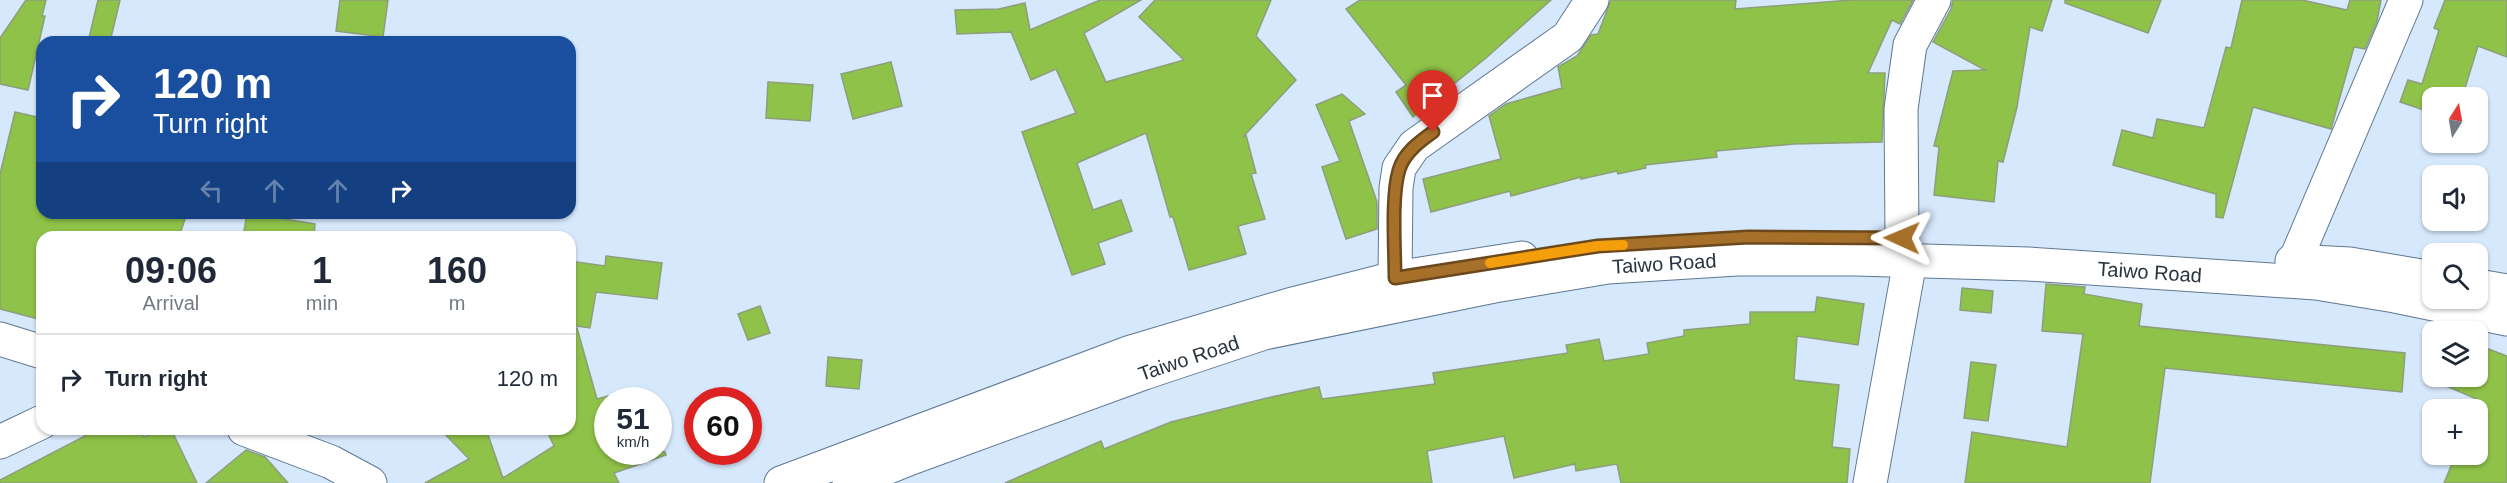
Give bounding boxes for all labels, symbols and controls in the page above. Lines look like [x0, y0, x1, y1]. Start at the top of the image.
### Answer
icon: right [54, 60, 132, 138]
text: 120 m [153, 60, 272, 107]
pin [1407, 70, 1458, 132]
icon: arrive [1416, 79, 1449, 112]
north arrow [2422, 87, 2488, 153]
map controls [2422, 87, 2488, 465]
text: Turn right [153, 109, 268, 139]
button: sound [2422, 165, 2488, 231]
icon: left [195, 174, 228, 207]
icon: ahead [258, 174, 291, 207]
icon: ahead [321, 174, 354, 207]
icon: right [384, 174, 417, 207]
position arrow [1870, 206, 1934, 270]
button: search [2422, 243, 2488, 309]
street label: Taiwo Road [1611, 249, 1717, 278]
text: 09:06 [125, 250, 217, 291]
text: 1 [312, 250, 332, 291]
text: 160 [427, 250, 487, 291]
street label: Taiwo Road [2097, 258, 2203, 286]
text: Arrival [143, 292, 199, 314]
text: min [306, 292, 338, 314]
text: m [449, 292, 465, 314]
button: layers [2422, 321, 2488, 387]
street label: Taiwo Road [1135, 331, 1242, 385]
icon: right [54, 363, 87, 396]
text: Turn right [105, 366, 207, 391]
text: 120 m [497, 366, 558, 391]
speed limit sign: 60 [684, 387, 762, 465]
button: + [2422, 399, 2488, 465]
text: 51 [616, 402, 650, 435]
text: km/h [617, 433, 649, 450]

